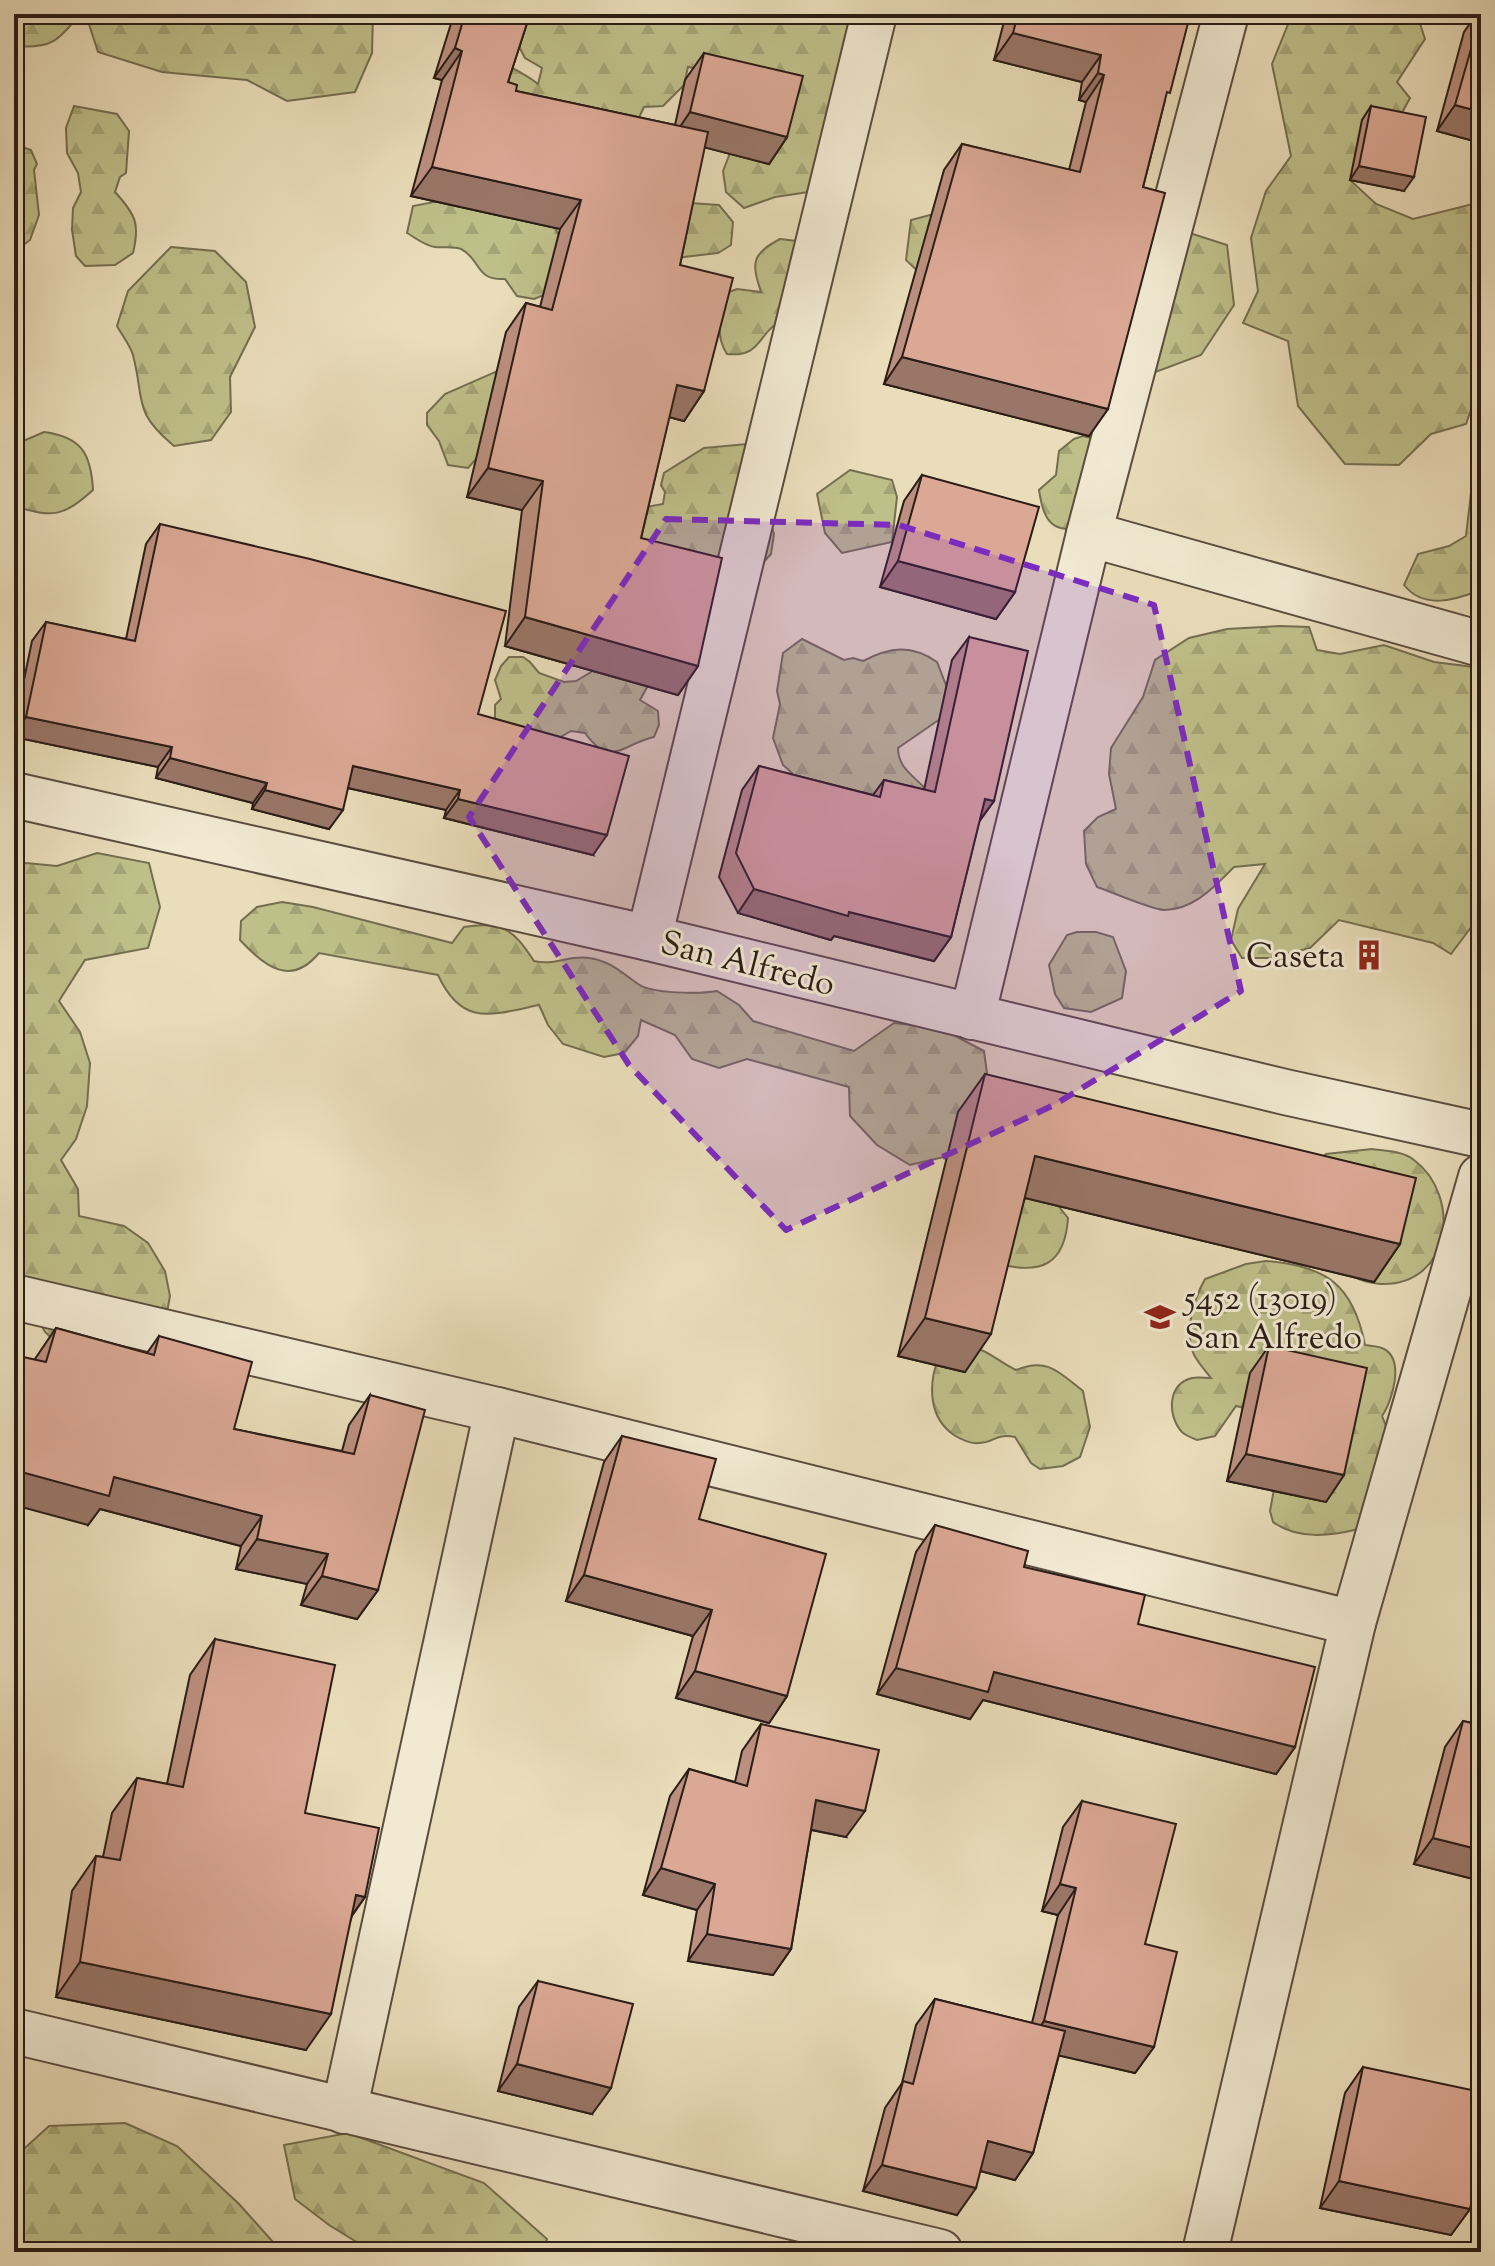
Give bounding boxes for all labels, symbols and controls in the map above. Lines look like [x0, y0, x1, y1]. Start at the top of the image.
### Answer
street label: San Alfredo [655, 920, 840, 1011]
place label: Caseta [1246, 934, 1345, 983]
building icon: Caseta [1352, 938, 1386, 972]
place label: 5452 (13019) San Alfredo [1182, 1276, 1362, 1364]
school or university icon: 5452 (13019) San Alfredo [1143, 1300, 1177, 1334]

